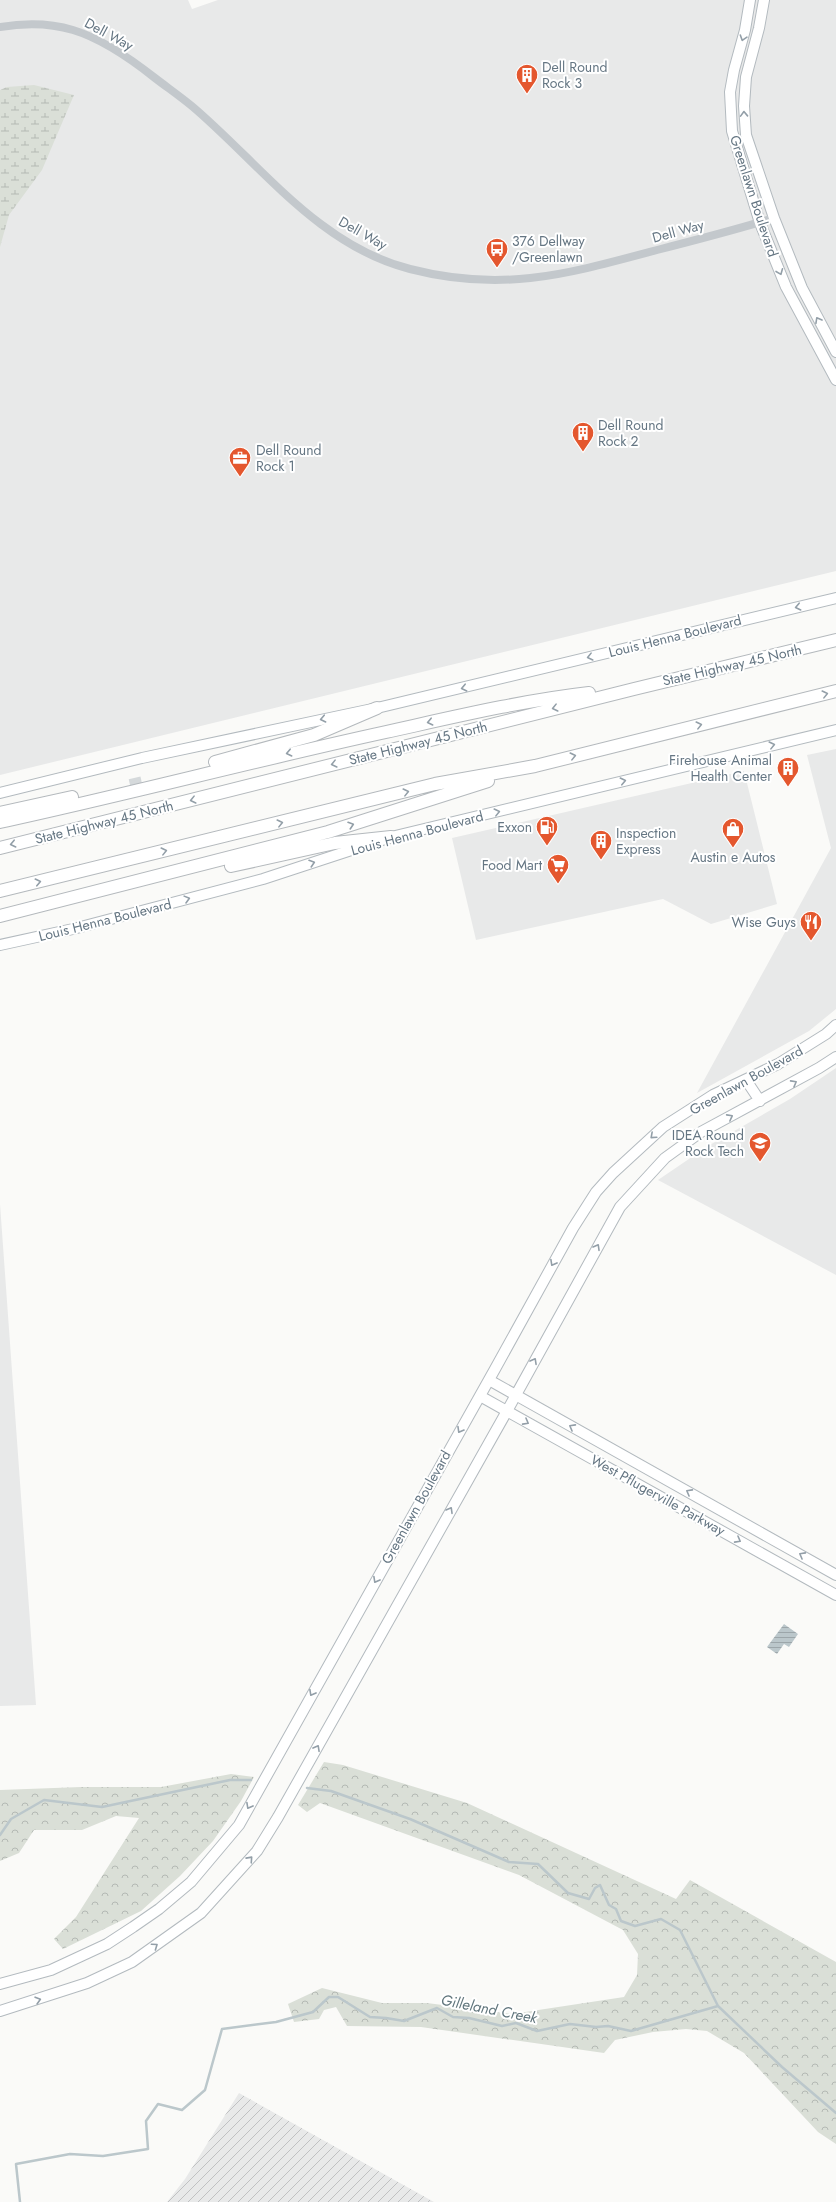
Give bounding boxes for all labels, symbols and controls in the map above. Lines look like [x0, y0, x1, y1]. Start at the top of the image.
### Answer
street label: Dell Way [81, 13, 138, 56]
one-way arrow [739, 34, 748, 41]
place label: Dell Round Rock 3 [542, 57, 608, 93]
building icon: Dell Round Rock 3 [514, 62, 540, 95]
one-way arrow [740, 111, 748, 117]
street label: Greenlawn Boulevard [725, 133, 783, 259]
street label: Dell Way [335, 211, 392, 255]
street label: Dell Way [650, 214, 707, 247]
place label: 376 Dellway /Greenlawn [512, 231, 585, 267]
bus stop icon: 376 Dellway /Greenlawn [484, 236, 510, 269]
one-way arrow [775, 268, 783, 275]
one-way arrow [816, 317, 823, 324]
place label: Dell Round Rock 2 [598, 415, 664, 451]
building icon: Dell Round Rock 2 [570, 420, 596, 453]
place label: Dell Round Rock 1 [256, 440, 322, 476]
office icon: Dell Round Rock 1 [227, 445, 253, 478]
one-way arrow [795, 603, 801, 611]
street label: Louis Henna Boulevard [606, 610, 744, 662]
street label: State Highway 45 North [660, 639, 804, 691]
one-way arrow [587, 653, 593, 661]
one-way arrow [460, 683, 467, 691]
one-way arrow [822, 690, 828, 698]
one-way arrow [552, 704, 558, 712]
one-way arrow [320, 715, 326, 723]
street label: State Highway 45 North [347, 716, 489, 770]
one-way arrow [426, 717, 433, 725]
one-way arrow [695, 721, 702, 730]
one-way arrow [769, 742, 775, 750]
one-way arrow [286, 749, 292, 757]
place label: Firehouse Animal Health Center [669, 750, 772, 786]
one-way arrow [570, 753, 576, 761]
building icon: Firehouse Animal Health Center [775, 755, 801, 788]
one-way arrow [331, 760, 337, 768]
one-way arrow [620, 778, 627, 786]
one-way arrow [403, 788, 409, 796]
street label: State Highway 45 North [33, 795, 175, 849]
one-way arrow [190, 795, 197, 804]
street label: Louis Henna Boulevard [349, 806, 485, 860]
one-way arrow [494, 808, 500, 816]
fuel station icon: Exxon [534, 814, 560, 847]
shop icon: Austin e Autos [720, 816, 746, 849]
place label: Exxon [497, 817, 532, 837]
one-way arrow [276, 820, 283, 828]
one-way arrow [347, 821, 354, 830]
place label: Inspection Express [616, 823, 676, 859]
building icon: Inspection Express [588, 828, 614, 861]
one-way arrow [10, 840, 16, 848]
place label: Austin e Autos [691, 847, 776, 867]
one-way arrow [161, 848, 168, 856]
supermarket icon: Food Mart [545, 852, 571, 885]
place label: Food Mart [482, 855, 543, 875]
one-way arrow [309, 860, 316, 868]
one-way arrow [34, 878, 41, 887]
street label: Louis Henna Boulevard [36, 894, 174, 946]
one-way arrow [184, 895, 191, 904]
restaurant icon: Wise Guys [798, 909, 824, 942]
place label: Wise Guys [731, 912, 796, 932]
street label: Greenlawn Boulevard [686, 1040, 806, 1120]
one-way arrow [790, 1080, 797, 1087]
one-way arrow [726, 1114, 733, 1121]
place label: IDEA Round Rock Tech [672, 1125, 744, 1161]
school or university icon: IDEA Round Rock Tech [747, 1130, 773, 1163]
one-way arrow [650, 1131, 658, 1139]
one-way arrow [592, 1244, 599, 1251]
one-way arrow [551, 1259, 558, 1266]
one-way arrow [530, 1358, 537, 1365]
one-way arrow [522, 1417, 529, 1424]
one-way arrow [569, 1424, 576, 1431]
one-way arrow [458, 1426, 465, 1433]
street label: Greenlawn Boulevard [376, 1447, 456, 1567]
street label: West Pflugerville Parkway [587, 1450, 730, 1541]
one-way arrow [685, 1489, 693, 1497]
one-way arrow [446, 1507, 453, 1514]
one-way arrow [734, 1535, 741, 1542]
one-way arrow [799, 1553, 806, 1560]
one-way arrow [373, 1575, 380, 1583]
one-way arrow [310, 1689, 317, 1696]
one-way arrow [313, 1745, 320, 1752]
one-way arrow [246, 1802, 253, 1810]
one-way arrow [246, 1856, 253, 1864]
one-way arrow [150, 1944, 157, 1951]
water label: Gilleland Creek [439, 1989, 540, 2029]
one-way arrow [34, 1996, 41, 2005]

